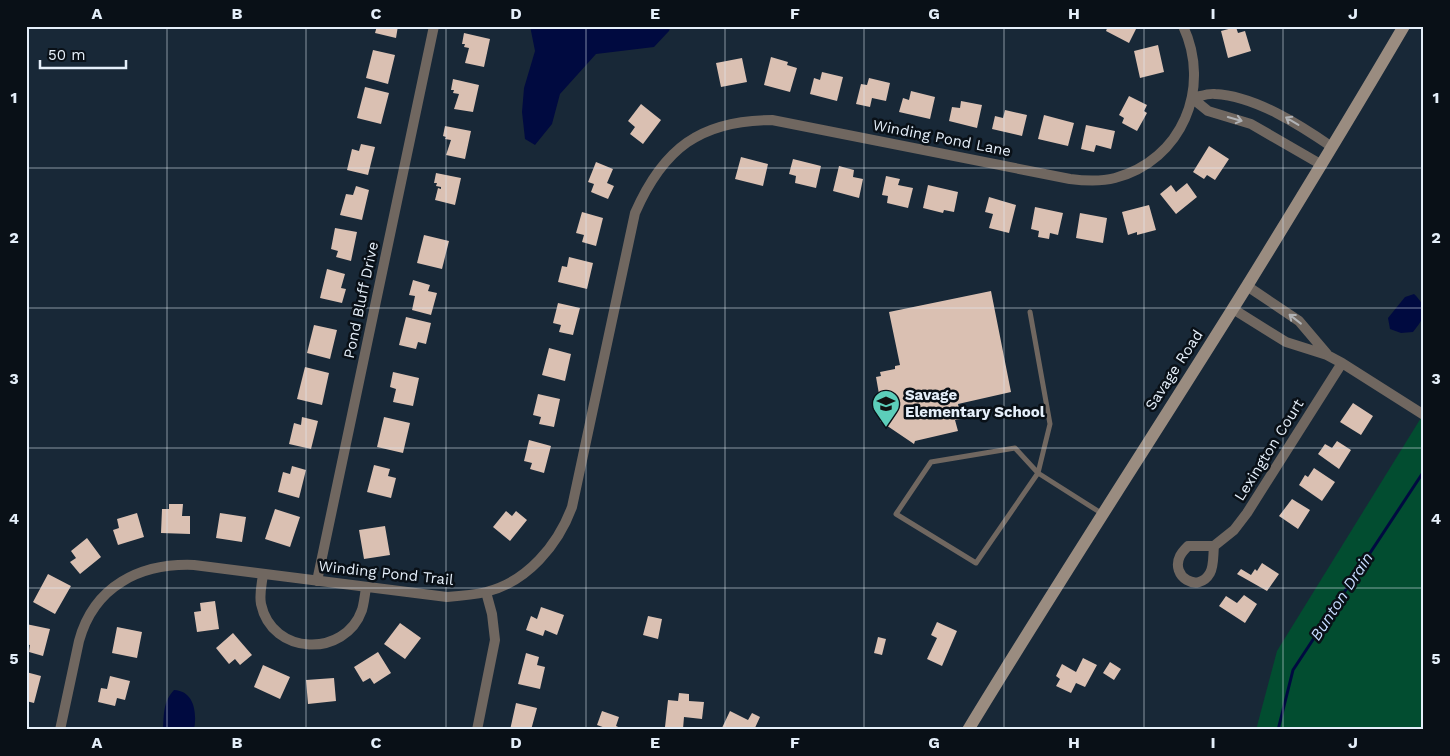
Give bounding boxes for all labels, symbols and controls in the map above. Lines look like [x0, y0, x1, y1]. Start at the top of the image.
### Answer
text: A [92, 4, 103, 23]
text: B [232, 4, 243, 23]
text: C [371, 4, 382, 23]
text: D [510, 4, 522, 23]
text: E [650, 4, 660, 23]
text: F [790, 4, 800, 23]
text: G [928, 4, 940, 23]
text: H [1068, 4, 1080, 23]
text: I [1210, 4, 1216, 23]
text: J [1348, 4, 1358, 23]
scale bar [40, 38, 126, 70]
text: 50 m [48, 46, 85, 64]
text: 1 [11, 88, 17, 107]
text: 1 [1433, 88, 1439, 107]
one-way arrow [1227, 115, 1243, 125]
one-way arrow [1285, 115, 1299, 125]
street label: Winding Pond Lane [871, 116, 1013, 160]
text: 2 [9, 228, 19, 247]
text: 2 [1431, 228, 1441, 247]
street label: Pond Bluff Drive [340, 240, 382, 360]
one-way arrow [1289, 314, 1302, 325]
street label: Savage Road [1141, 326, 1207, 414]
text: 3 [9, 369, 19, 388]
text: 3 [1431, 369, 1441, 388]
place label: Savage Elementary School [905, 386, 1045, 421]
school or university icon: Savage Elementary School [871, 389, 901, 428]
street label: Lexington Court [1230, 395, 1308, 504]
text: 4 [9, 509, 19, 528]
text: 4 [1431, 509, 1441, 528]
water label: Bunton Drain [1306, 549, 1377, 644]
street label: Winding Pond Trail [317, 557, 455, 589]
text: 5 [9, 649, 19, 668]
text: 5 [1431, 649, 1441, 668]
text: A [92, 733, 103, 752]
text: B [232, 733, 243, 752]
text: C [371, 733, 382, 752]
text: D [510, 733, 522, 752]
text: E [650, 733, 660, 752]
text: F [790, 733, 800, 752]
text: G [928, 733, 940, 752]
text: H [1068, 733, 1080, 752]
text: I [1210, 733, 1216, 752]
text: J [1348, 733, 1358, 752]

